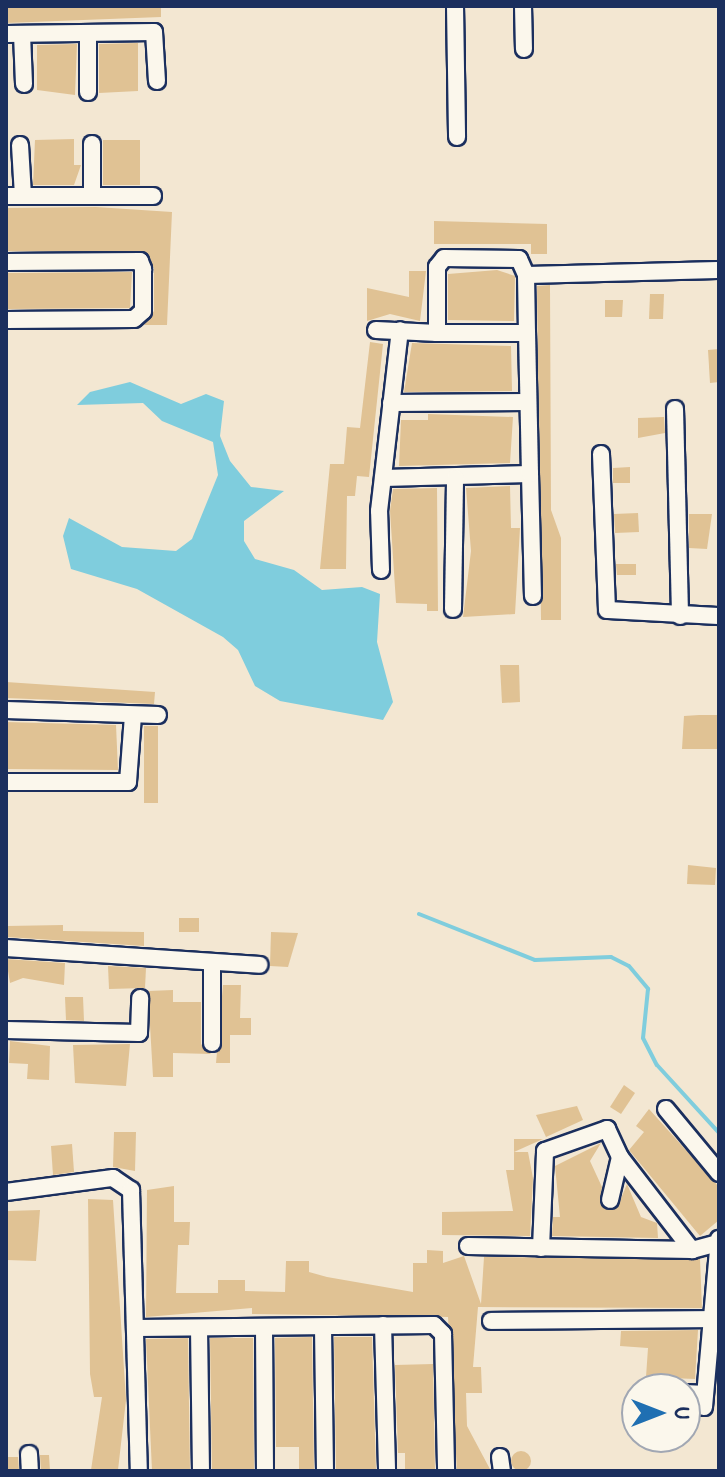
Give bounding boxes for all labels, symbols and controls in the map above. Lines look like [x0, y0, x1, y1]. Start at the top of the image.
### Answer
north arrow [621, 1373, 701, 1453]
text: U [668, 1407, 698, 1419]

